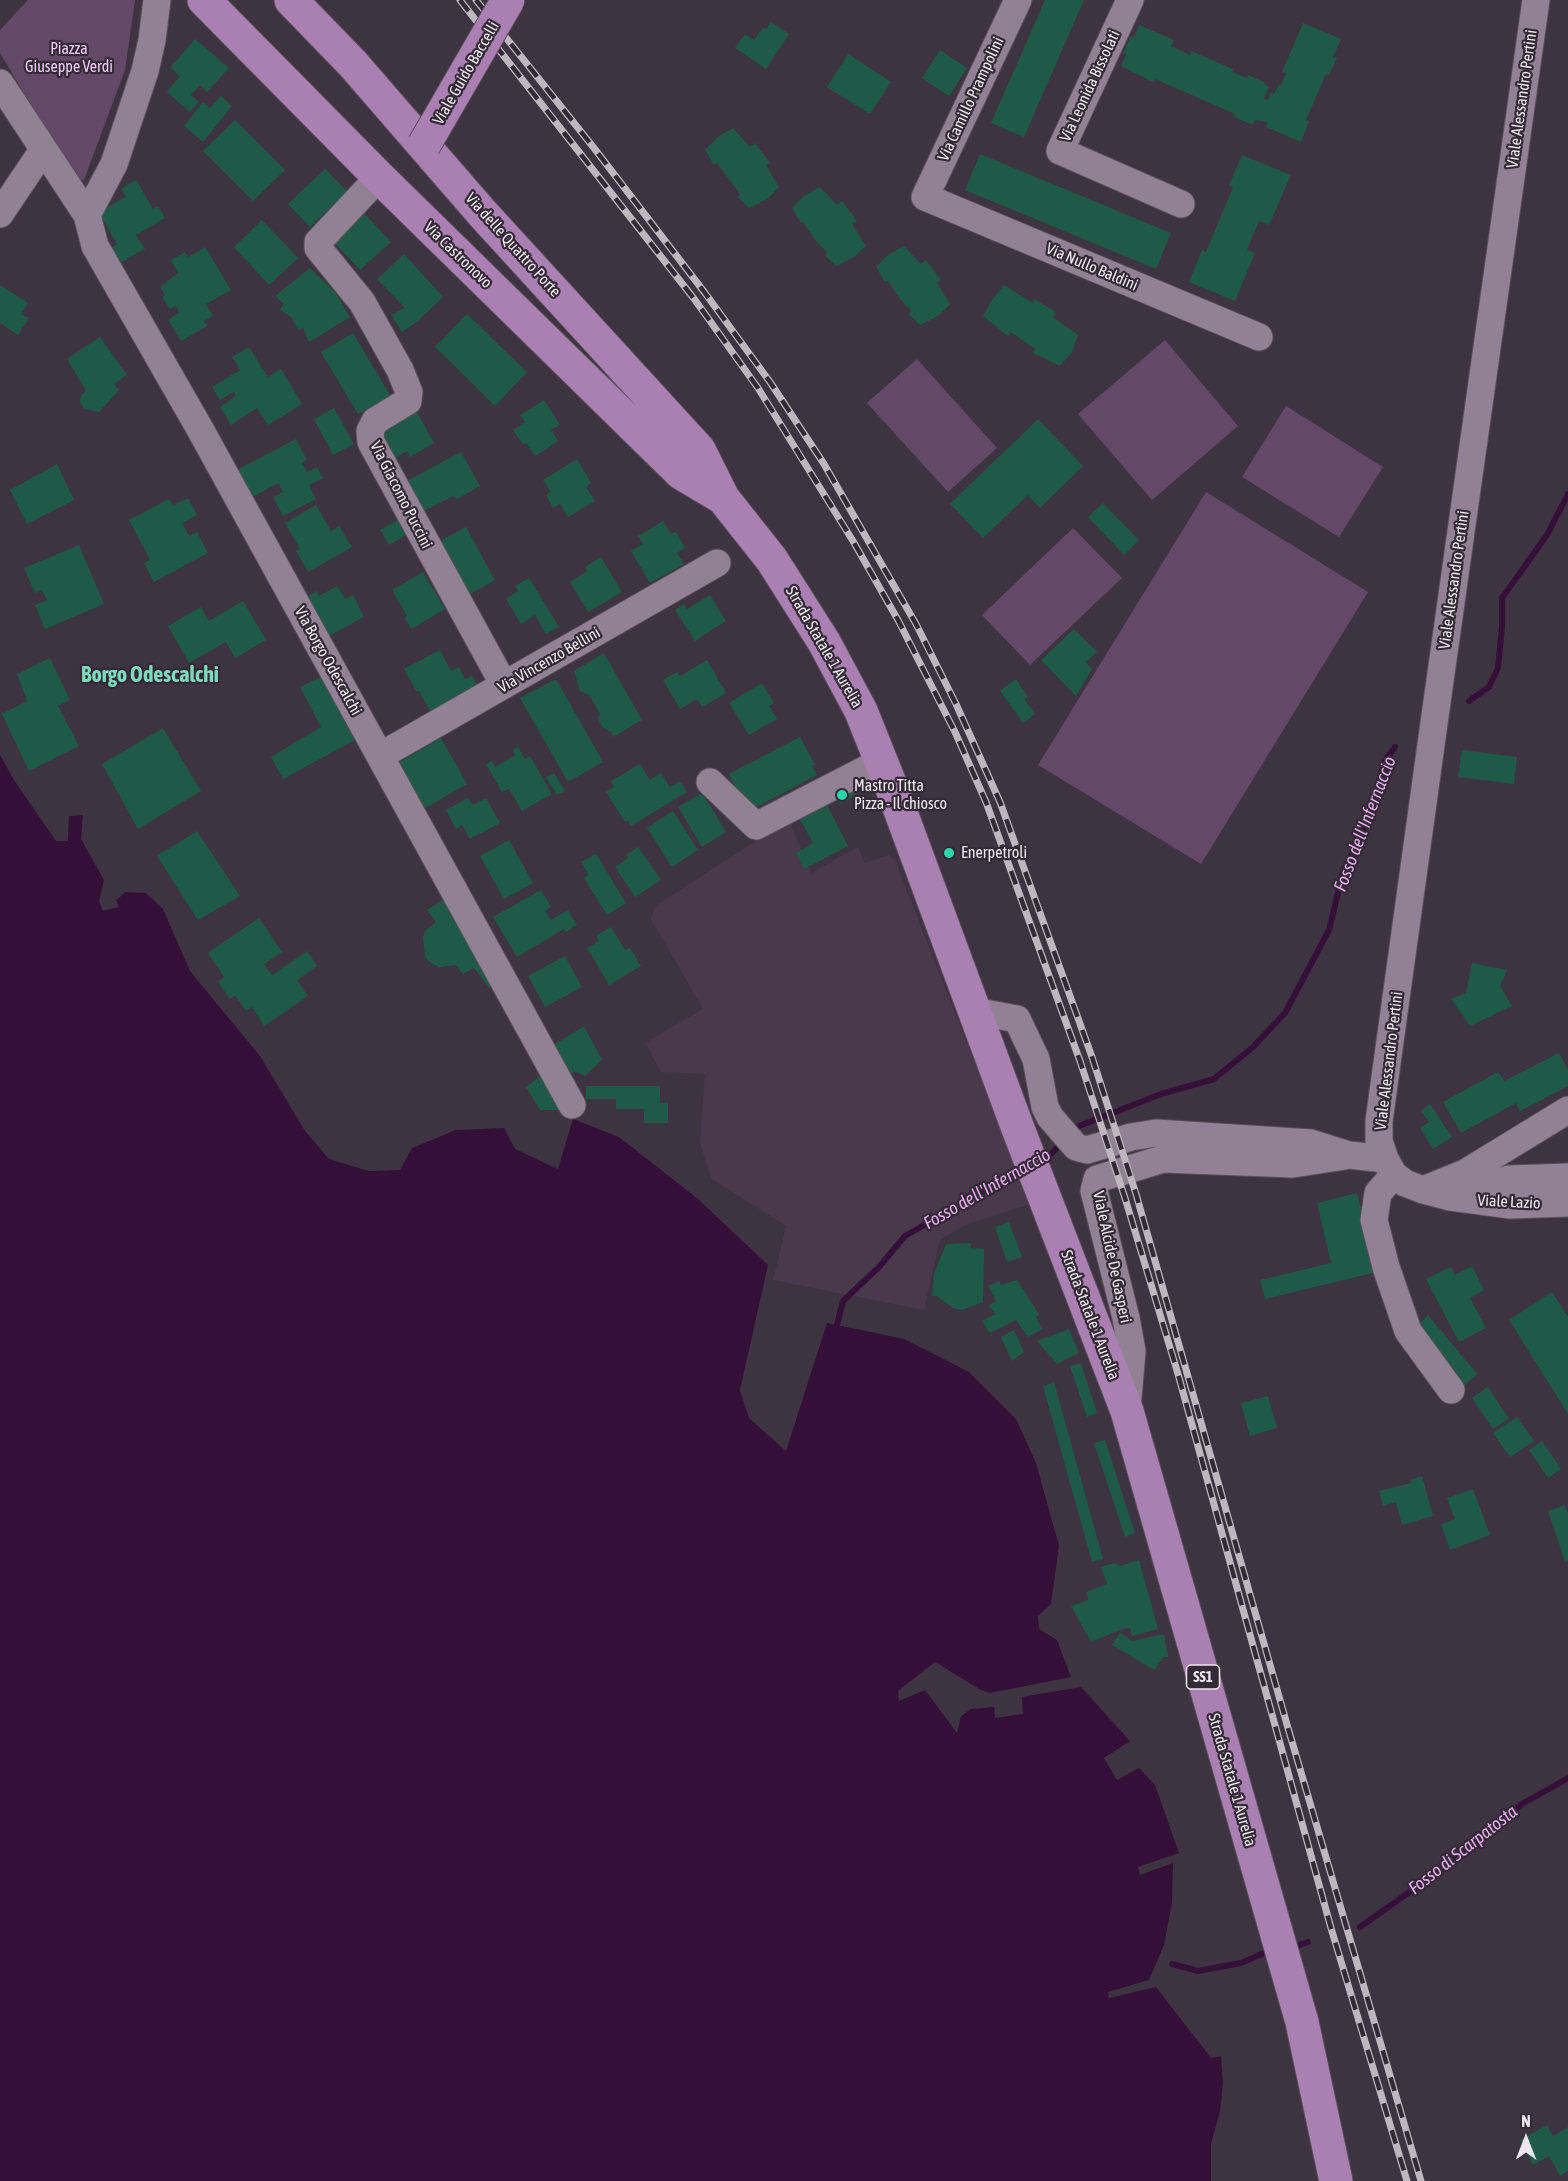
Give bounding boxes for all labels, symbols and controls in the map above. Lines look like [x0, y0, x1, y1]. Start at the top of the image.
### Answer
street label: Viale Guido Baccelli [429, 18, 503, 128]
street label: Via Leonida Bissolati [1056, 27, 1124, 145]
street label: Viale Alessandro Pertini [1503, 29, 1541, 169]
street label: Via Camillo Prampolini [934, 34, 1008, 164]
park label: Piazza Giuseppe Verdi [25, 39, 113, 77]
street label: Via delle Quattro Porte [461, 189, 565, 301]
street label: Via Castronovo [420, 218, 496, 292]
street label: Via Nullo Baldini [1043, 239, 1141, 295]
street label: Via Giacomo Puccini [366, 438, 436, 552]
street label: Viale Alessandro Pertini [1435, 510, 1473, 650]
street label: Strada Statale 1 Aurelia [781, 583, 867, 711]
street label: Via Borgo Odescalchi [290, 603, 366, 719]
street label: Via Vincenzo Bellini [494, 623, 604, 697]
district label: Borgo Odescalchi [81, 662, 219, 688]
water label: Fosso dell'Infernaccio [1329, 753, 1401, 895]
place label: Mastro Titta Pizza - Il chiosco [854, 776, 947, 814]
marker: Mastro Titta Pizza - Il chiosco [835, 788, 849, 802]
place label: Enerpetroli [961, 843, 1027, 863]
marker: Enerpetroli [942, 846, 956, 860]
street label: Viale Alessandro Pertini [1371, 991, 1407, 1131]
water label: Fosso dell'Infernaccio [920, 1144, 1054, 1234]
street label: Viale Alcide De Gasperi [1089, 1189, 1135, 1325]
street label: Viale Lazio [1477, 1191, 1541, 1213]
street label: Strada Statale 1 Aurelia [1056, 1247, 1124, 1383]
road number: SS1 [1186, 1665, 1220, 1689]
street label: Strada Statale 1 Aurelia [1204, 1711, 1260, 1849]
water label: Fosso di Scarpatosta [1404, 1801, 1522, 1899]
north arrow [1496, 2109, 1556, 2169]
text: N [1521, 2112, 1531, 2130]

